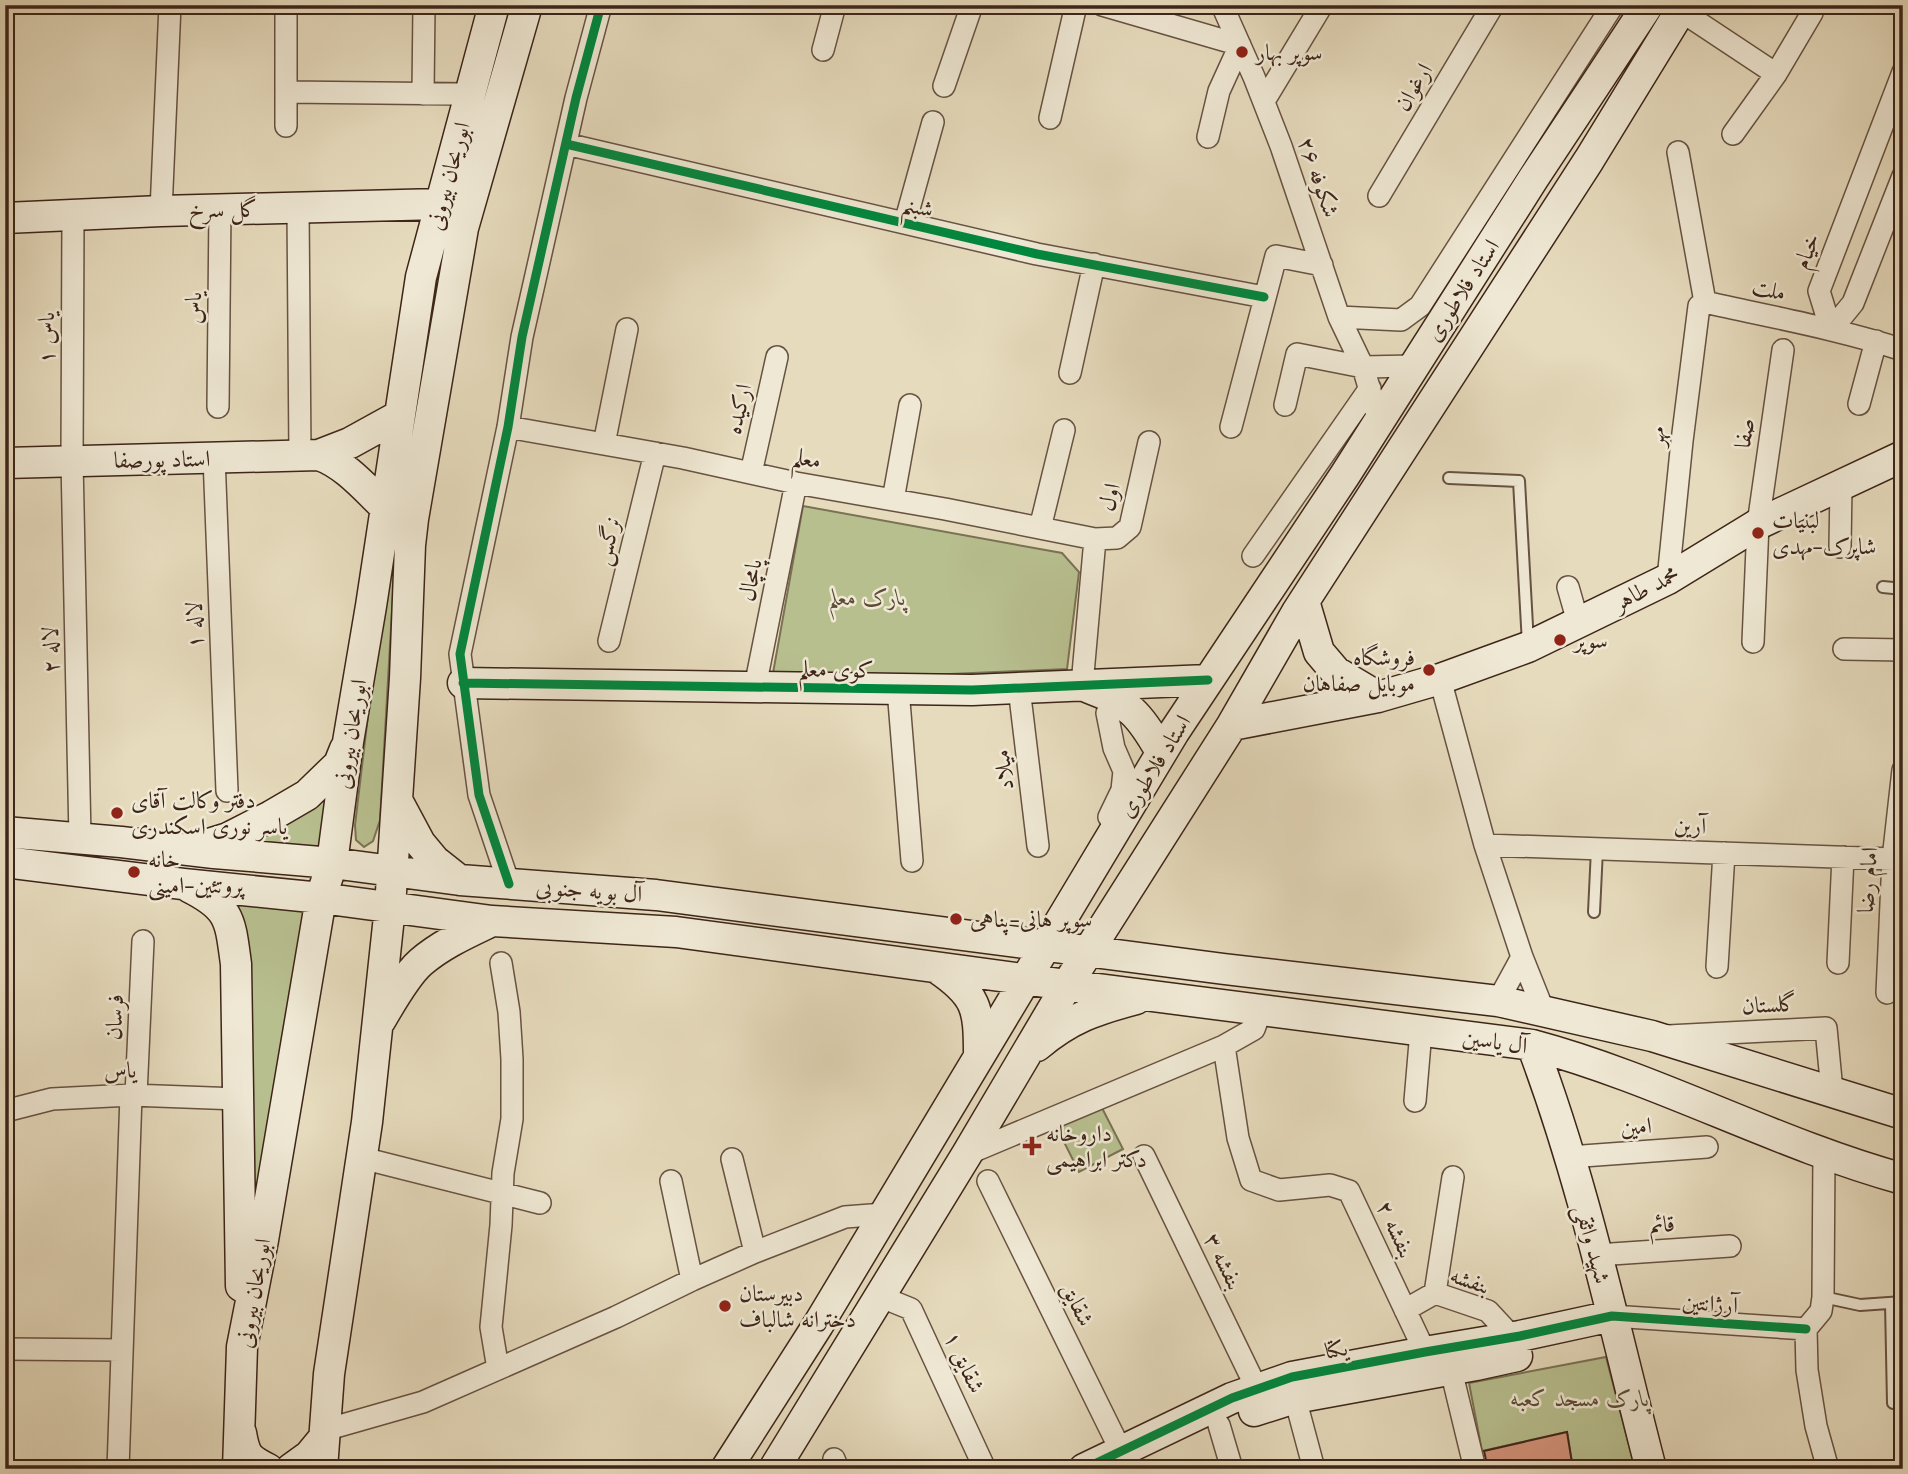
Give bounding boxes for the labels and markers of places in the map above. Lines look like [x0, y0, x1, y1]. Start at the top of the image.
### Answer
place label: سوپر بهار [1254, 37, 1323, 68]
marker: سوپر بهار [1234, 44, 1250, 60]
place label: لبنیات شاپرک-مهدی [1772, 505, 1876, 562]
marker: لبنیات شاپرک-مهدی [1750, 525, 1766, 541]
place label: سوپر [1572, 625, 1608, 656]
marker: سوپر [1552, 632, 1568, 648]
place label: فروشگاه موبایل صفاهان [1302, 642, 1415, 700]
marker: فروشگاه موبایل صفاهان [1421, 662, 1437, 678]
place label: دفتر وکالت آقای یاسر نوری اسکندری [131, 785, 289, 842]
marker: دفتر وکالت آقای یاسر نوری اسکندری [109, 805, 125, 821]
place label: خانه پروتئین-امینی [148, 844, 245, 901]
marker: خانه پروتئین-امینی [126, 864, 142, 880]
place label: سوپر هانی-پناهی [970, 904, 1092, 936]
marker: سوپر هانی-پناهی [948, 911, 964, 927]
place label: داروخانه دکتر ابراهیمی [1046, 1118, 1147, 1175]
marker: داروخانه دکتر ابراهیمی [1024, 1138, 1040, 1154]
place label: دبیرستان دخترانه شالباف [739, 1278, 856, 1335]
marker: دبیرستان دخترانه شالباف [717, 1298, 733, 1314]

